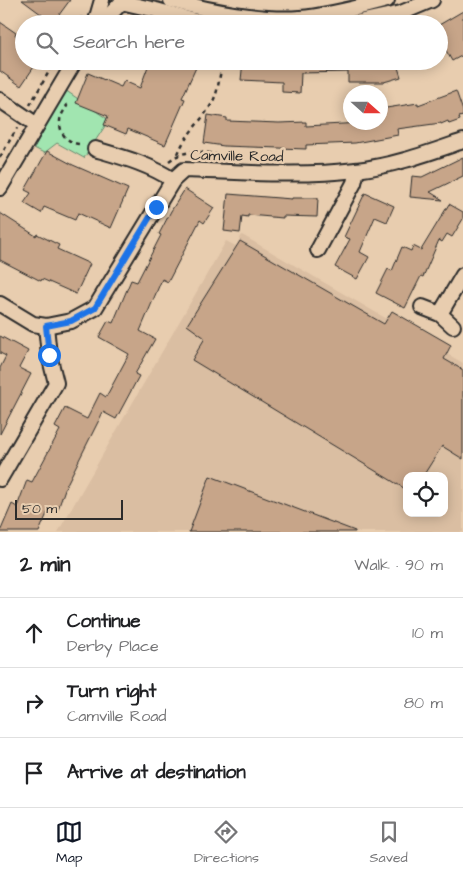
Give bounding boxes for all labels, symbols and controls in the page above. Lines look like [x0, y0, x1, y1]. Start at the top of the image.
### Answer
search box [15, 15, 448, 70]
icon: search [33, 29, 61, 57]
text: Search here [73, 29, 185, 56]
north arrow [343, 85, 388, 130]
street label: Camville Road [190, 145, 284, 167]
route end [145, 196, 168, 219]
route start [38, 344, 61, 367]
map controls [403, 472, 448, 517]
button: locate [403, 472, 448, 517]
scale bar [15, 497, 122, 520]
text: 50 m [22, 499, 57, 519]
text: 2 min [20, 550, 70, 579]
text: Walk · 90 m [354, 554, 443, 576]
text: Continue [67, 608, 141, 635]
icon: ahead [20, 619, 48, 647]
text: 10 m [412, 622, 443, 644]
text: Derby Place [67, 635, 159, 657]
text: Turn right [67, 678, 156, 705]
icon: right [20, 689, 48, 717]
text: 80 m [404, 692, 443, 714]
text: Camville Road [67, 705, 166, 727]
icon: arrive [20, 759, 48, 787]
text: Arrive at destination [67, 759, 246, 786]
tab: Map [55, 818, 83, 868]
tab: Directions [194, 818, 259, 868]
tab: Saved [370, 818, 408, 868]

